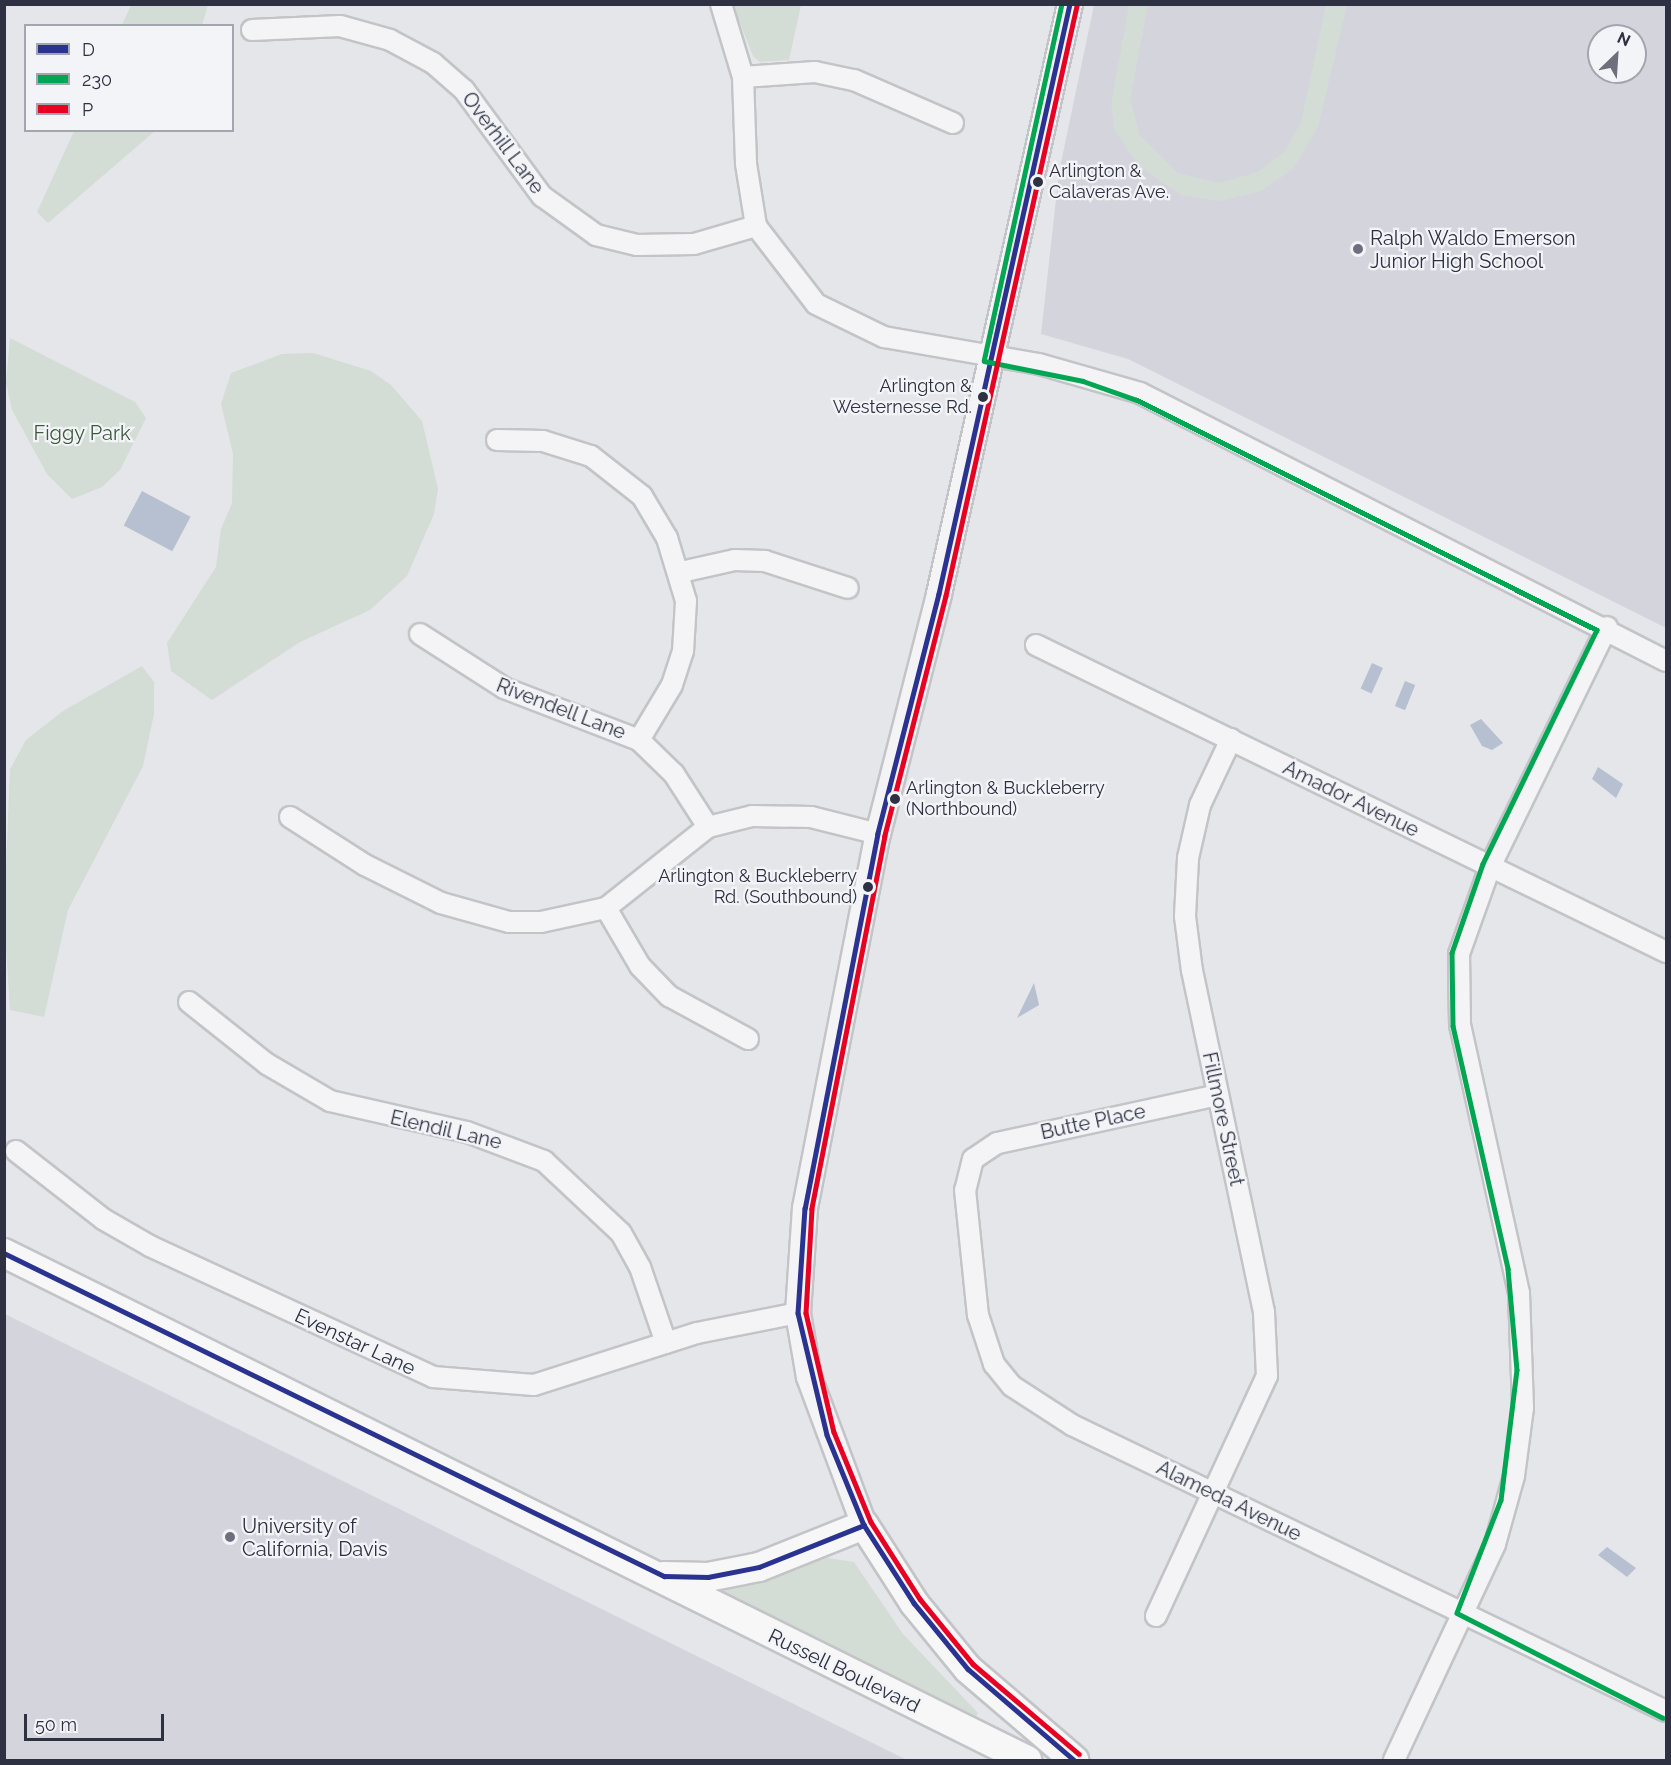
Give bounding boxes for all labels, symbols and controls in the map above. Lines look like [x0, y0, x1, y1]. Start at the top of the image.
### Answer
legend [24, 24, 234, 132]
north arrow [1587, 24, 1647, 84]
text: N [1614, 28, 1634, 50]
text: D [82, 39, 95, 60]
text: 230 [82, 69, 112, 90]
street label: Overhill Lane [457, 87, 549, 199]
text: P [82, 99, 93, 120]
place label: Arlington & Calaveras Ave. [1049, 161, 1170, 204]
marker: Arlington & Calaveras Ave. [1032, 176, 1044, 188]
place label: Ralph Waldo Emerson Junior High School [1370, 226, 1576, 273]
marker: Ralph Waldo Emerson Junior High School [1351, 242, 1365, 256]
place label: Arlington & Westernesse Rd. [833, 376, 972, 418]
marker: Arlington & Westernesse Rd. [977, 391, 989, 403]
park label: Figgy Park [33, 421, 131, 445]
street label: Rivendell Lane [493, 673, 629, 745]
street label: Amador Avenue [1279, 755, 1423, 843]
place label: Arlington & Buckleberry (Northbound) [906, 778, 1105, 820]
marker: Arlington & Buckleberry (Northbound) [889, 793, 901, 805]
place label: Arlington & Buckleberry Rd. (Southbound) [658, 866, 857, 908]
marker: Arlington & Buckleberry Rd. (Southbound) [862, 881, 874, 893]
street label: Fillmore Street [1197, 1050, 1249, 1188]
street label: Butte Place [1038, 1099, 1148, 1145]
street label: Elendil Lane [388, 1105, 504, 1155]
street label: Evenstar Lane [291, 1303, 419, 1381]
street label: Alameda Avenue [1152, 1455, 1306, 1547]
place label: University of California, Davis [242, 1514, 388, 1561]
marker: University of California, Davis [223, 1530, 237, 1544]
street label: Russell Boulevard [764, 1624, 924, 1718]
scale bar [27, 1702, 166, 1740]
text: 50 m [35, 1714, 77, 1735]

